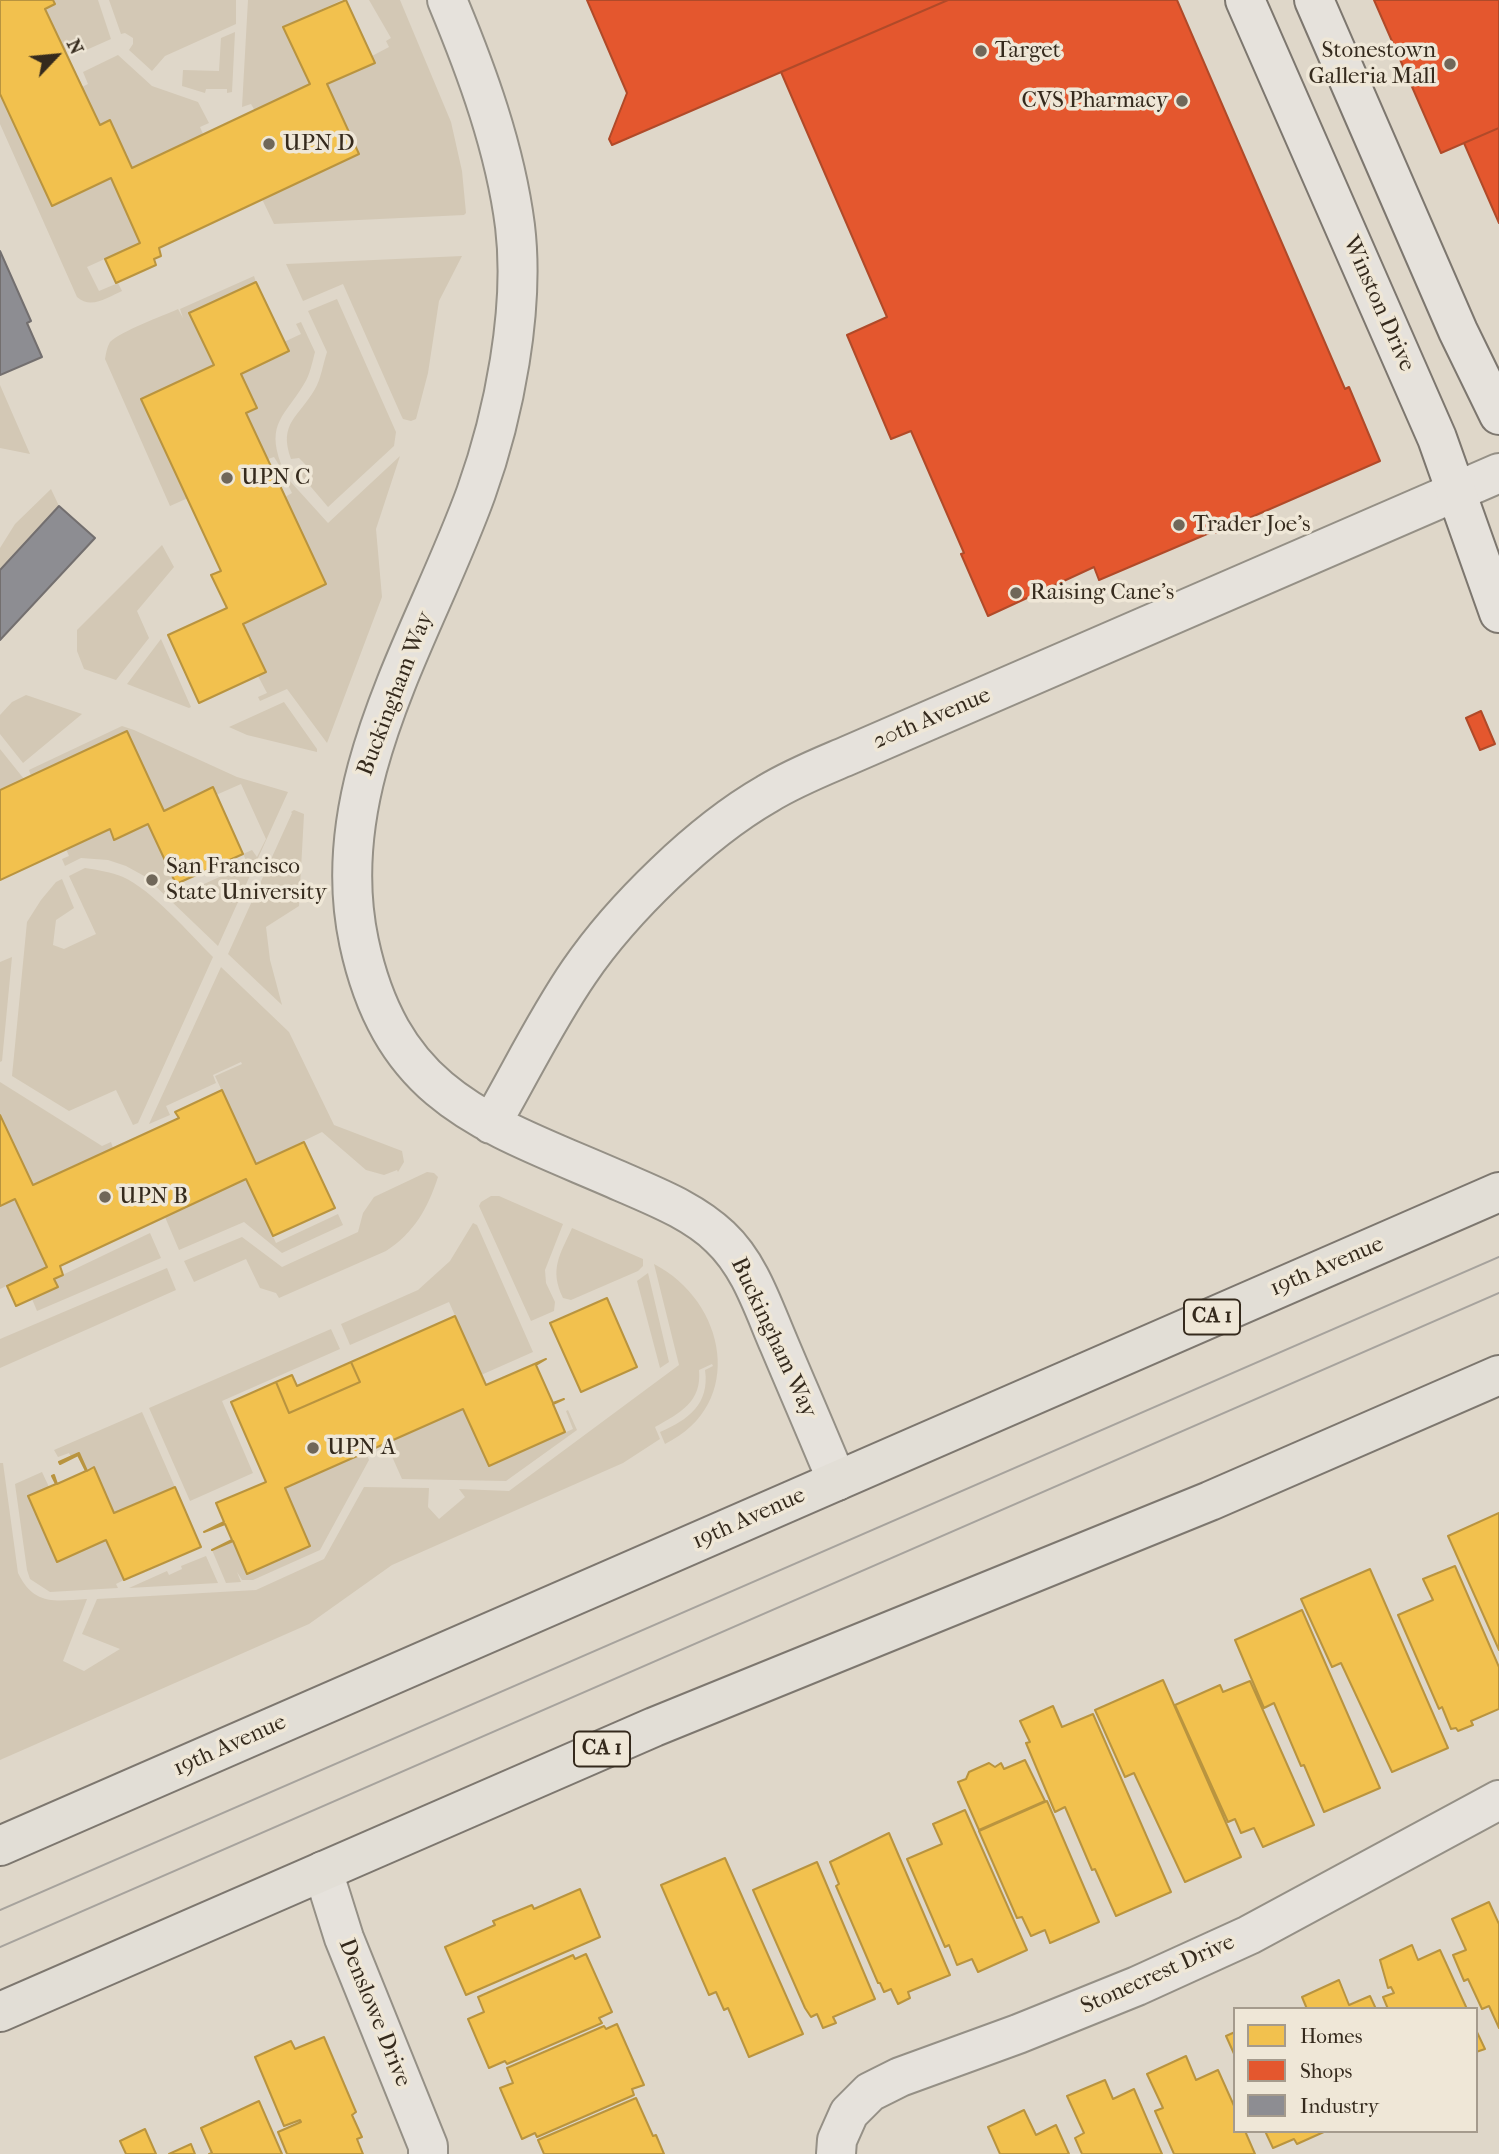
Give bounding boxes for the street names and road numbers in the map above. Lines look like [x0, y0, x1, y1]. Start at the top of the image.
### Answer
street label: Winston Drive [1336, 232, 1420, 376]
street label: Buckingham Way [352, 608, 440, 780]
street label: 20th Avenue [869, 682, 995, 756]
street label: 19th Avenue [1266, 1231, 1388, 1303]
street label: Buckingham Way [724, 1254, 822, 1422]
road number: CA 1 [1184, 1300, 1240, 1334]
street label: 19th Avenue [688, 1482, 810, 1556]
street label: 19th Avenue [169, 1709, 291, 1783]
road number: CA 1 [574, 1732, 630, 1766]
street label: Stonecrest Drive [1077, 1929, 1239, 2021]
street label: Denslowe Drive [332, 1935, 416, 2091]

